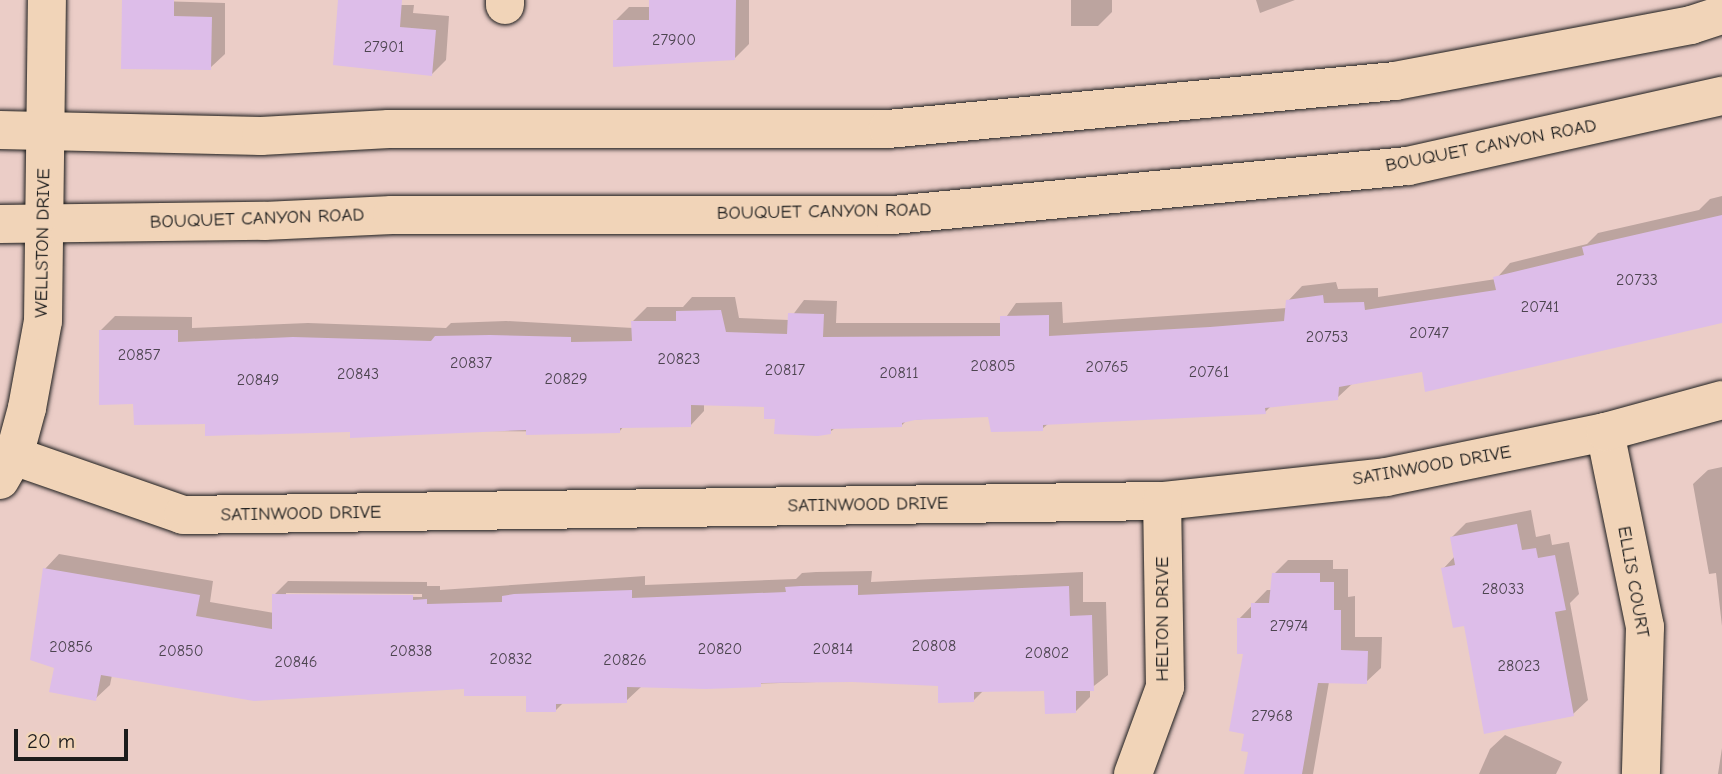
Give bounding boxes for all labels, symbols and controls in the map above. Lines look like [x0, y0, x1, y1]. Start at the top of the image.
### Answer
house number: 27900 [652, 30, 696, 50]
house number: 27901 [364, 37, 404, 57]
street label: BOUQUET CANYON ROAD [1383, 114, 1599, 178]
street label: WELLSTON DRIVE [30, 168, 56, 318]
street label: BOUQUET CANYON ROAD [716, 199, 932, 225]
street label: BOUQUET CANYON ROAD [149, 204, 365, 234]
house number: 20733 [1616, 270, 1658, 290]
house number: 20741 [1521, 297, 1559, 317]
house number: 20747 [1409, 323, 1449, 343]
house number: 20753 [1306, 327, 1348, 347]
house number: 20857 [118, 345, 160, 365]
house number: 20823 [658, 349, 700, 369]
house number: 20837 [450, 353, 492, 373]
house number: 20805 [971, 356, 1015, 376]
house number: 20765 [1086, 357, 1128, 377]
house number: 20817 [765, 360, 805, 380]
house number: 20761 [1189, 362, 1229, 382]
house number: 20811 [879, 363, 919, 383]
house number: 20843 [337, 364, 379, 384]
house number: 20829 [544, 369, 588, 389]
house number: 20849 [237, 370, 279, 390]
street label: SATINWOOD DRIVE [1351, 441, 1513, 491]
street label: SATINWOOD DRIVE [787, 492, 949, 518]
street label: SATINWOOD DRIVE [220, 501, 382, 527]
street label: ELLIS COURT [1612, 524, 1654, 640]
street label: HELTON DRIVE [1152, 556, 1174, 682]
house number: 28033 [1482, 579, 1524, 599]
house number: 27974 [1270, 616, 1308, 636]
house number: 20808 [912, 636, 956, 656]
house number: 20856 [49, 637, 93, 657]
house number: 20820 [698, 639, 742, 659]
house number: 20814 [813, 639, 853, 659]
house number: 20850 [159, 641, 203, 661]
house number: 20838 [390, 641, 432, 661]
house number: 20802 [1025, 643, 1069, 663]
house number: 20832 [490, 649, 532, 669]
house number: 20826 [603, 650, 647, 670]
house number: 20846 [275, 652, 317, 672]
house number: 28023 [1498, 656, 1540, 676]
house number: 27968 [1251, 706, 1293, 726]
scale bar [18, 714, 131, 758]
text: 20 m [27, 729, 75, 753]

